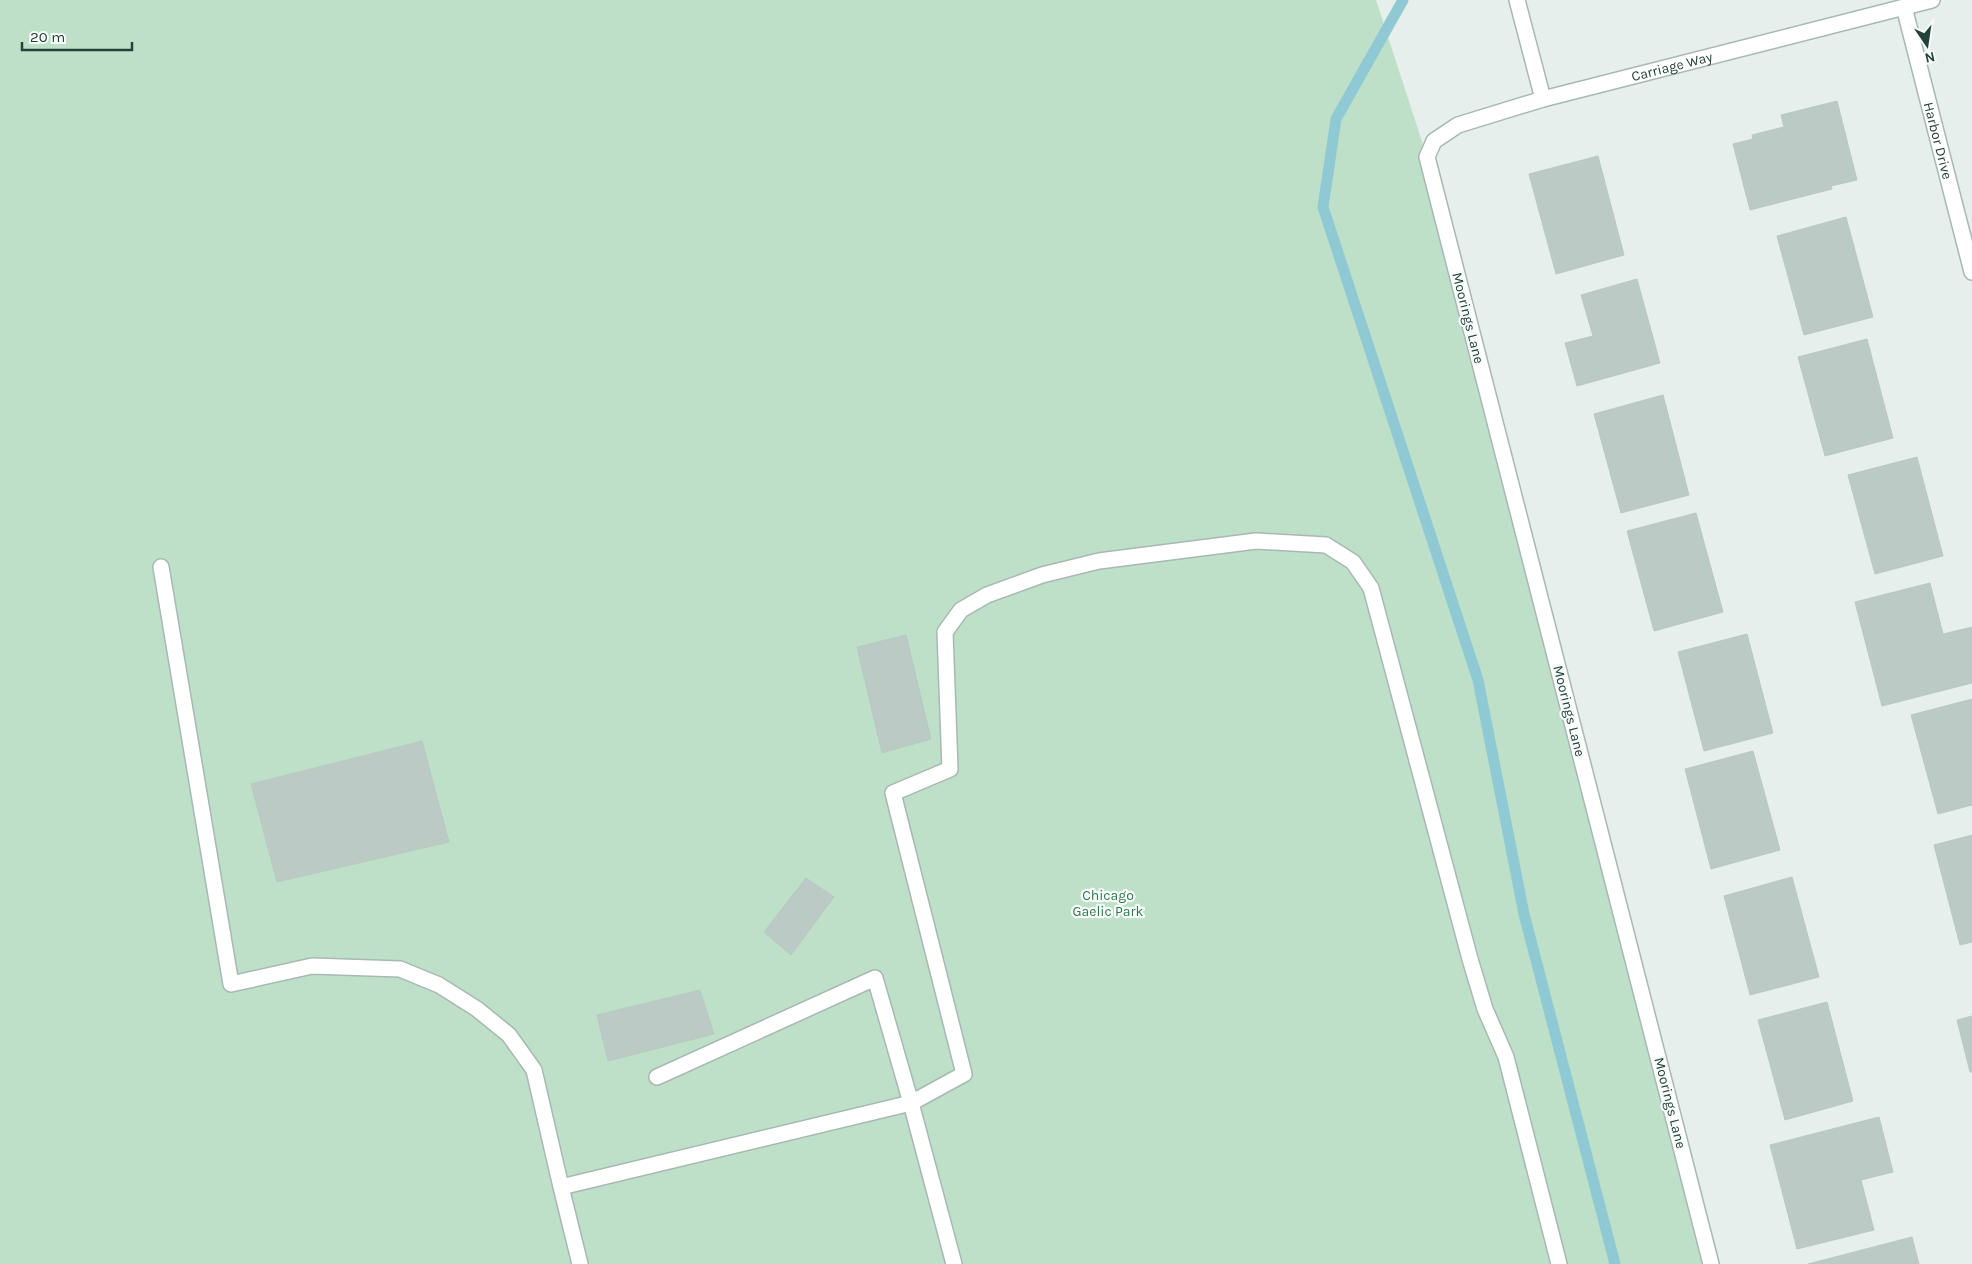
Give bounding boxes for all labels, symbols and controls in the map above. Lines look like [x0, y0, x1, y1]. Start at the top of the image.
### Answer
scale bar [22, 20, 132, 52]
north arrow [1902, 20, 1952, 70]
text: 20 m [30, 28, 65, 46]
street label: Carriage Way [1629, 48, 1715, 85]
text: N [1923, 48, 1937, 67]
street label: Harbor Drive [1920, 100, 1956, 181]
street label: Moorings Lane [1448, 271, 1488, 365]
street label: Moorings Lane [1549, 664, 1589, 758]
park label: Chicago Gaelic Park [1073, 887, 1144, 920]
street label: Moorings Lane [1650, 1056, 1690, 1150]

